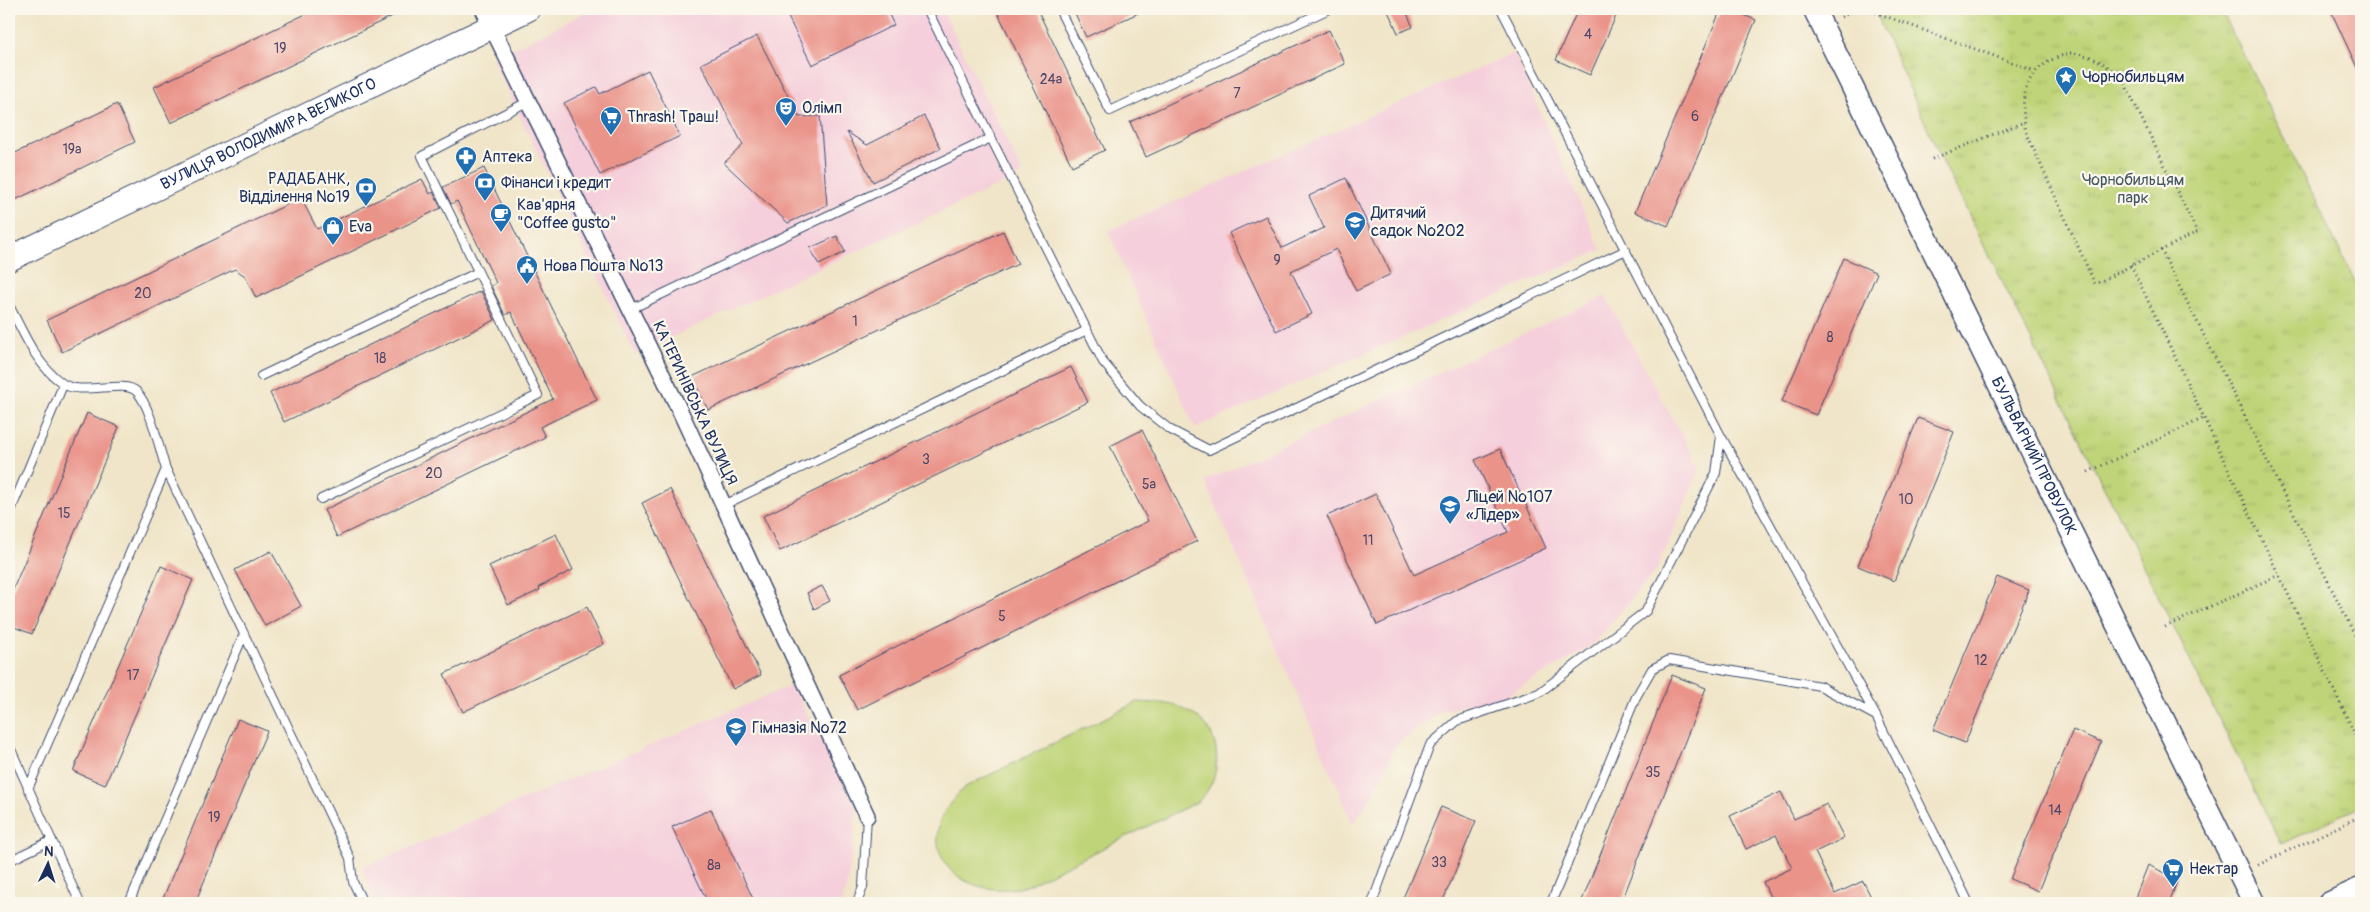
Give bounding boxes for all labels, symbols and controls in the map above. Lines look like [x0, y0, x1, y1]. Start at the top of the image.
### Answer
house number: 4 [1584, 26, 1592, 43]
house number: 19 [274, 40, 286, 57]
place icon: Чорнобильцям [2054, 65, 2078, 96]
place label: Чорнобильцям [2082, 67, 2185, 87]
house number: 24а [1040, 71, 1062, 88]
street label: ВУЛИЦЯ ВОЛОДИМИРА ВЕЛИКОГО [157, 74, 380, 194]
house number: 7 [1233, 85, 1241, 102]
theatre icon: Олімп [774, 96, 798, 127]
place label: Олімп [802, 98, 842, 118]
supermarket icon: Thrash! Траш! [599, 105, 623, 136]
place label: Thrash! Траш! [627, 107, 719, 127]
house number: 6 [1691, 108, 1699, 125]
house number: 19а [62, 141, 82, 158]
pharmacy icon: Аптека [454, 145, 478, 176]
place label: Аптека [482, 147, 532, 167]
place label: РАДАБАНК, Відділення №19 [239, 169, 350, 207]
park label: Чорнобильцям парк [2082, 170, 2184, 208]
bank icon: Фінанси і кредит [473, 171, 497, 202]
place label: Фінанси і кредит [501, 173, 611, 193]
bank icon: РАДАБАНК, Відділення №19 [354, 176, 378, 207]
place label: Кав'ярня "Coffee gusto" [517, 195, 616, 233]
cafe icon: Кав'ярня "Coffee gusto" [489, 202, 513, 233]
place label: Дитячий садок №202 [1370, 203, 1465, 241]
school or university icon: Дитячий садок №202 [1343, 210, 1367, 241]
shop icon: Eva [321, 215, 345, 246]
place label: Eva [349, 217, 372, 237]
house number: 9 [1273, 252, 1281, 269]
public building icon: Нова Пошта №13 [515, 254, 539, 285]
place label: Нова Пошта №13 [543, 256, 664, 276]
house number: 20 [134, 285, 152, 302]
house number: 1 [852, 313, 858, 330]
street label: КАТЕРИНІВСЬКА ВУЛИЦЯ [648, 318, 742, 488]
house number: 8 [1826, 329, 1834, 346]
house number: 18 [374, 350, 386, 367]
street label: БУЛЬВАРНИЙ ПРОВУЛОК [1987, 373, 2081, 538]
house number: 3 [922, 451, 930, 468]
house number: 20 [425, 465, 443, 482]
house number: 5а [1142, 476, 1156, 493]
place label: Ліцей №107 «Лідер» [1465, 487, 1553, 525]
house number: 10 [1898, 491, 1914, 508]
school or university icon: Ліцей №107 «Лідер» [1438, 494, 1462, 525]
house number: 15 [57, 505, 71, 522]
house number: 11 [1363, 532, 1373, 549]
house number: 5 [998, 608, 1006, 625]
house number: 12 [1974, 652, 1988, 669]
house number: 17 [127, 667, 140, 684]
school or university icon: Гімназія №72 [724, 716, 748, 747]
place label: Гімназія №72 [752, 718, 847, 738]
house number: 35 [1645, 764, 1661, 781]
house number: 14 [2048, 802, 2062, 819]
house number: 19 [208, 809, 220, 826]
north arrow [22, 840, 72, 890]
text: N [44, 843, 54, 860]
house number: 33 [1431, 854, 1447, 871]
house number: 8а [707, 857, 721, 874]
supermarket icon: Нектар [2161, 857, 2185, 888]
place label: Нектар [2189, 859, 2238, 879]

